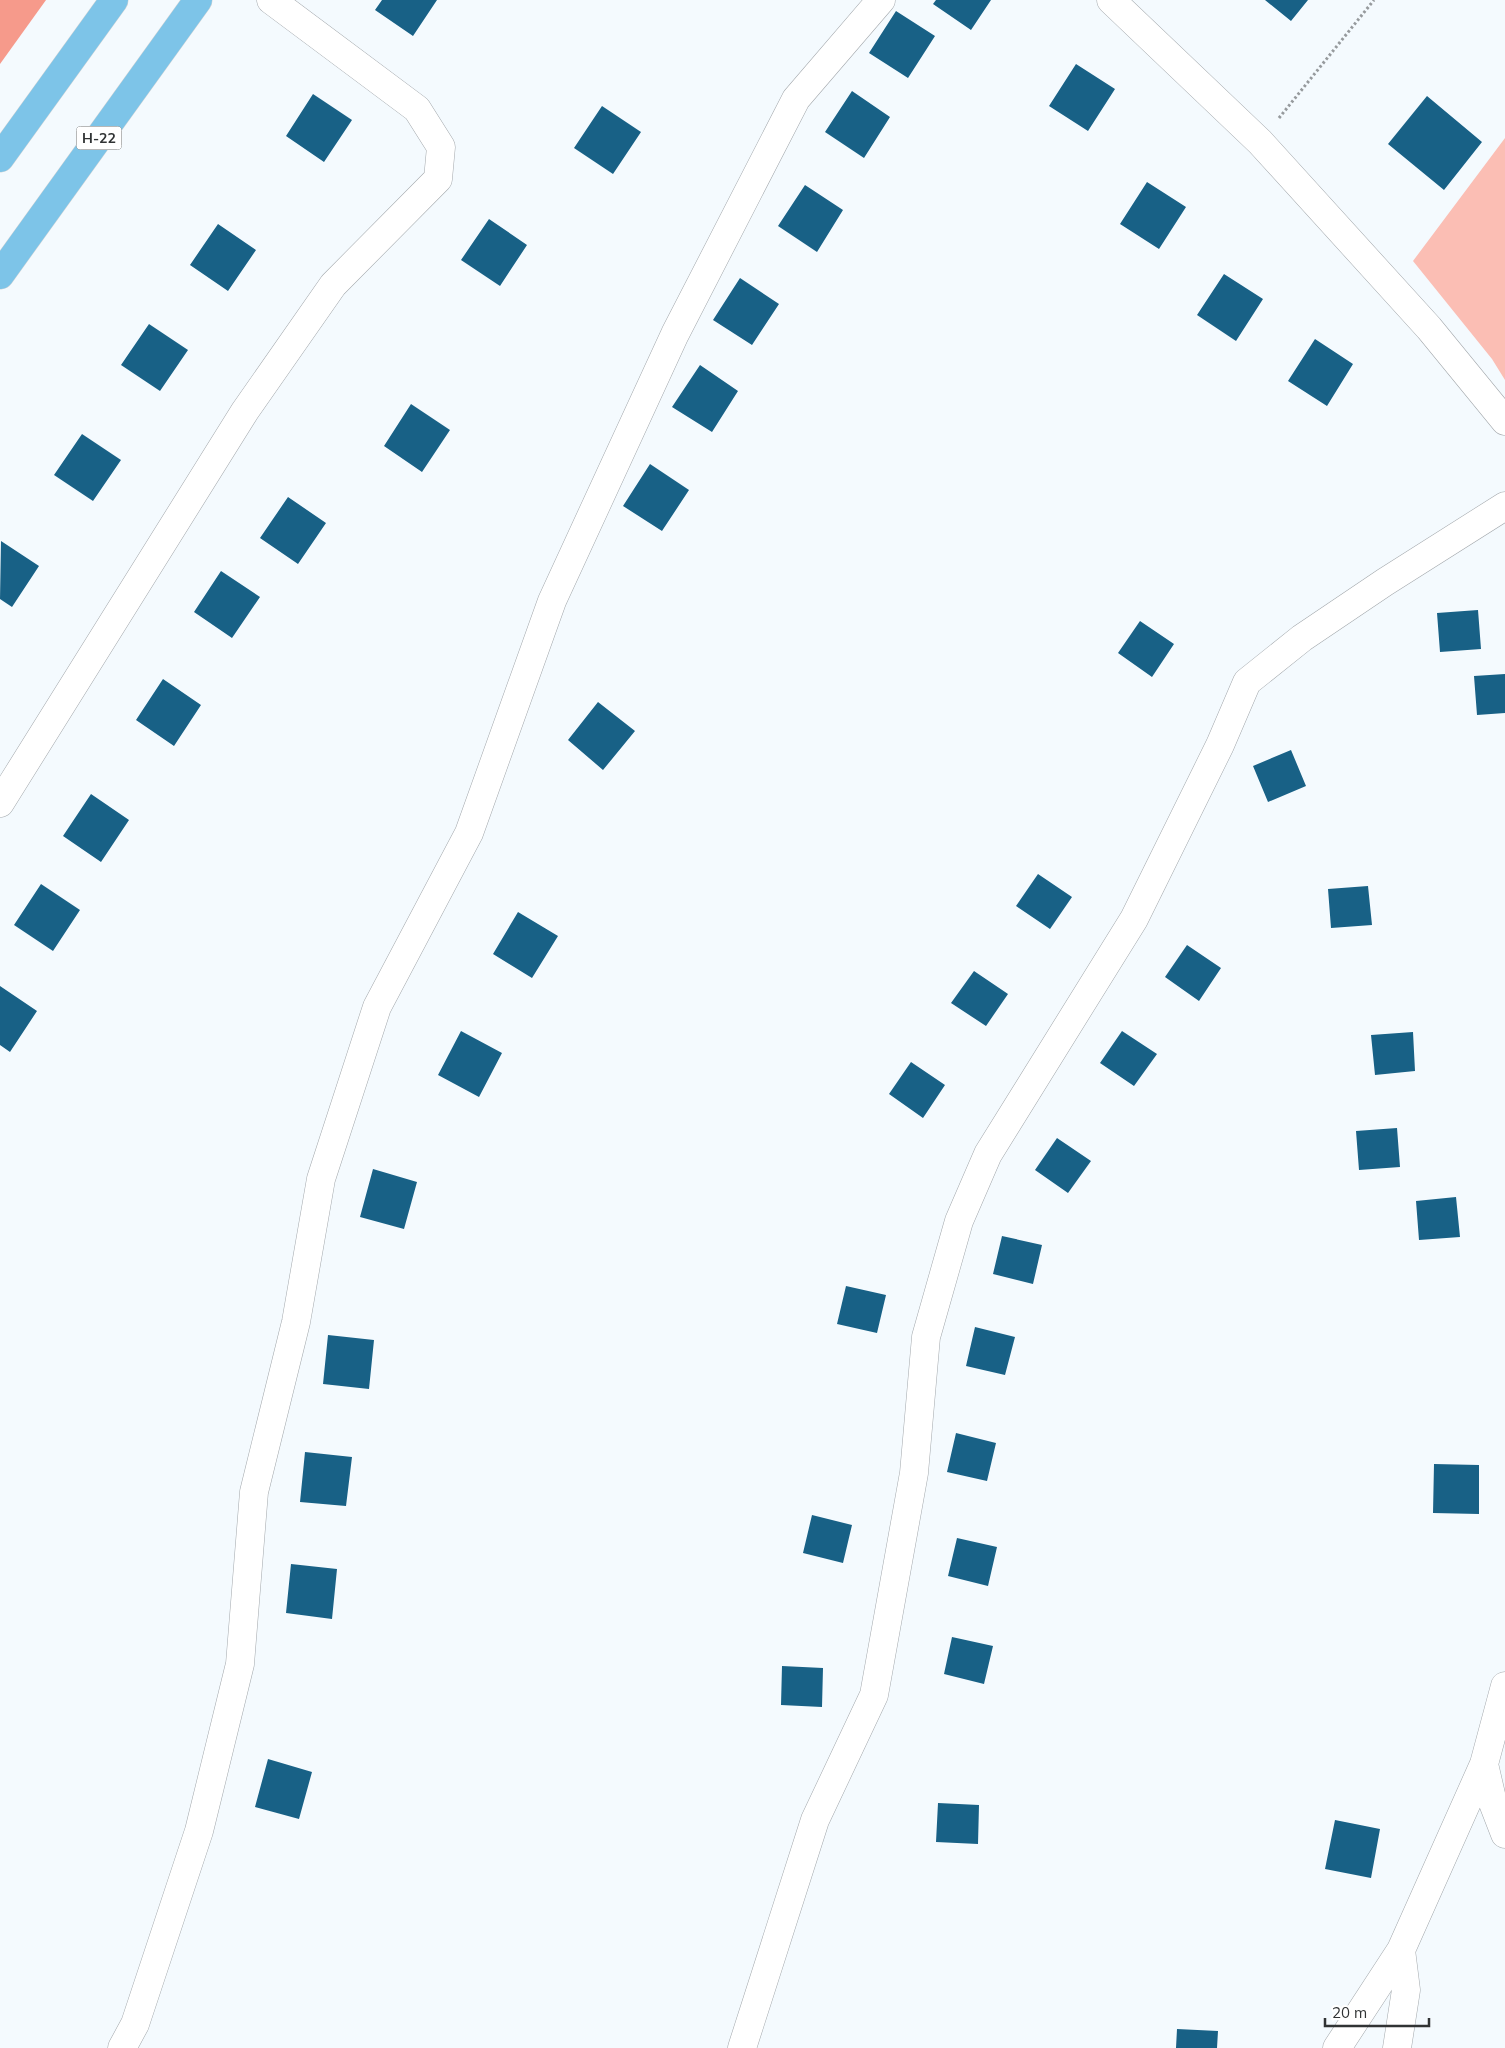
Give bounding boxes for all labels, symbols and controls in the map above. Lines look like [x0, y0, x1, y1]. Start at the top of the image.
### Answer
road number: Н-22 [76, 126, 122, 150]
scale bar [1325, 1996, 1429, 2028]
text: 20 m [1332, 2003, 1367, 2022]

